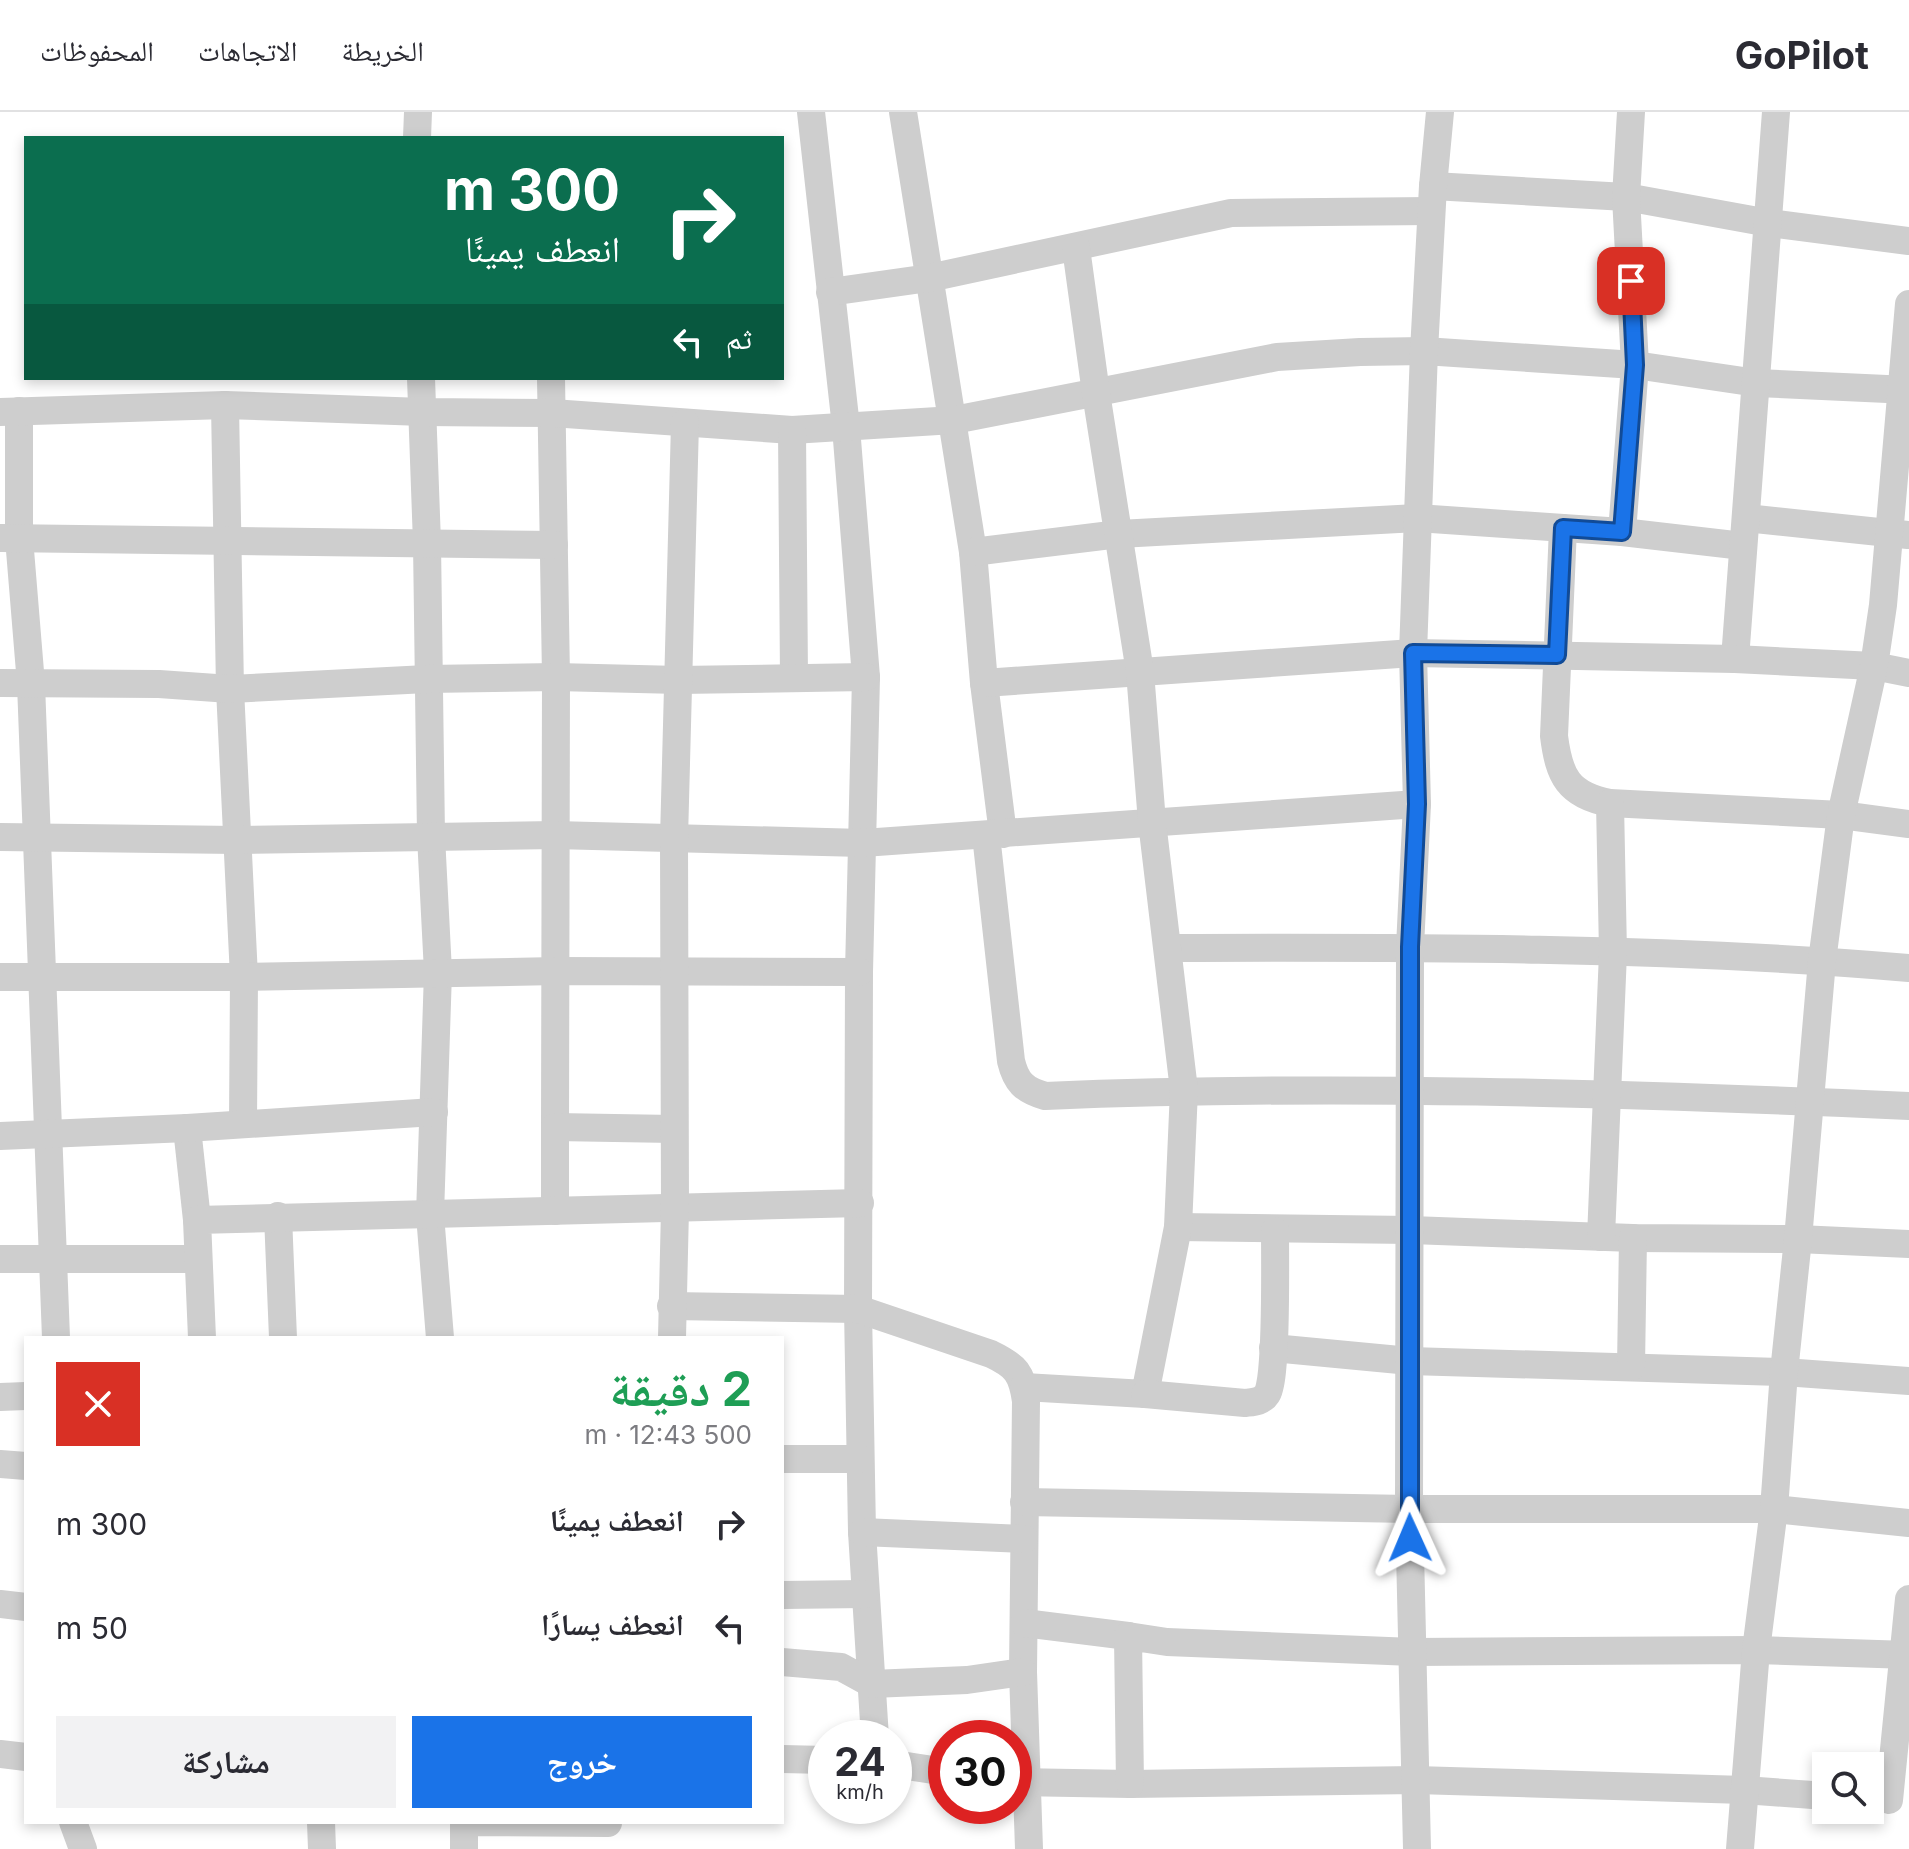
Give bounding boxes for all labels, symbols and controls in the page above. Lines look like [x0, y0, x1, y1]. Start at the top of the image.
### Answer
text: GoPilot [1735, 32, 1869, 78]
text: المحفوظات [40, 34, 154, 68]
text: الاتجاهات [198, 34, 297, 68]
text: الخريطة [341, 34, 424, 68]
text: 300 m [444, 156, 620, 224]
icon: right [648, 168, 752, 272]
text: انعطف يمينًا [465, 227, 620, 271]
pin [1597, 247, 1665, 315]
icon: arrive [1609, 259, 1653, 303]
icon: left [666, 320, 710, 364]
text: ثم [726, 320, 752, 356]
text: 2 دقيقة [610, 1359, 752, 1418]
button: close [56, 1362, 140, 1446]
text: 500 m · 12:43 [584, 1419, 752, 1450]
position arrow [1368, 1496, 1452, 1580]
text: انعطف يمينًا [550, 1502, 684, 1538]
icon: right [708, 1502, 752, 1546]
text: 300 m [56, 1506, 147, 1542]
text: انعطف يسارًا [541, 1606, 684, 1642]
icon: left [708, 1606, 752, 1650]
text: 50 m [56, 1610, 128, 1646]
button: مشاركة [56, 1716, 396, 1808]
button: خروج [412, 1716, 752, 1808]
speed limit sign: 30 [928, 1720, 1032, 1824]
text: 24 [834, 1737, 886, 1786]
map controls [1812, 1752, 1884, 1824]
button: search [1812, 1752, 1884, 1824]
text: km/h [836, 1780, 884, 1804]

